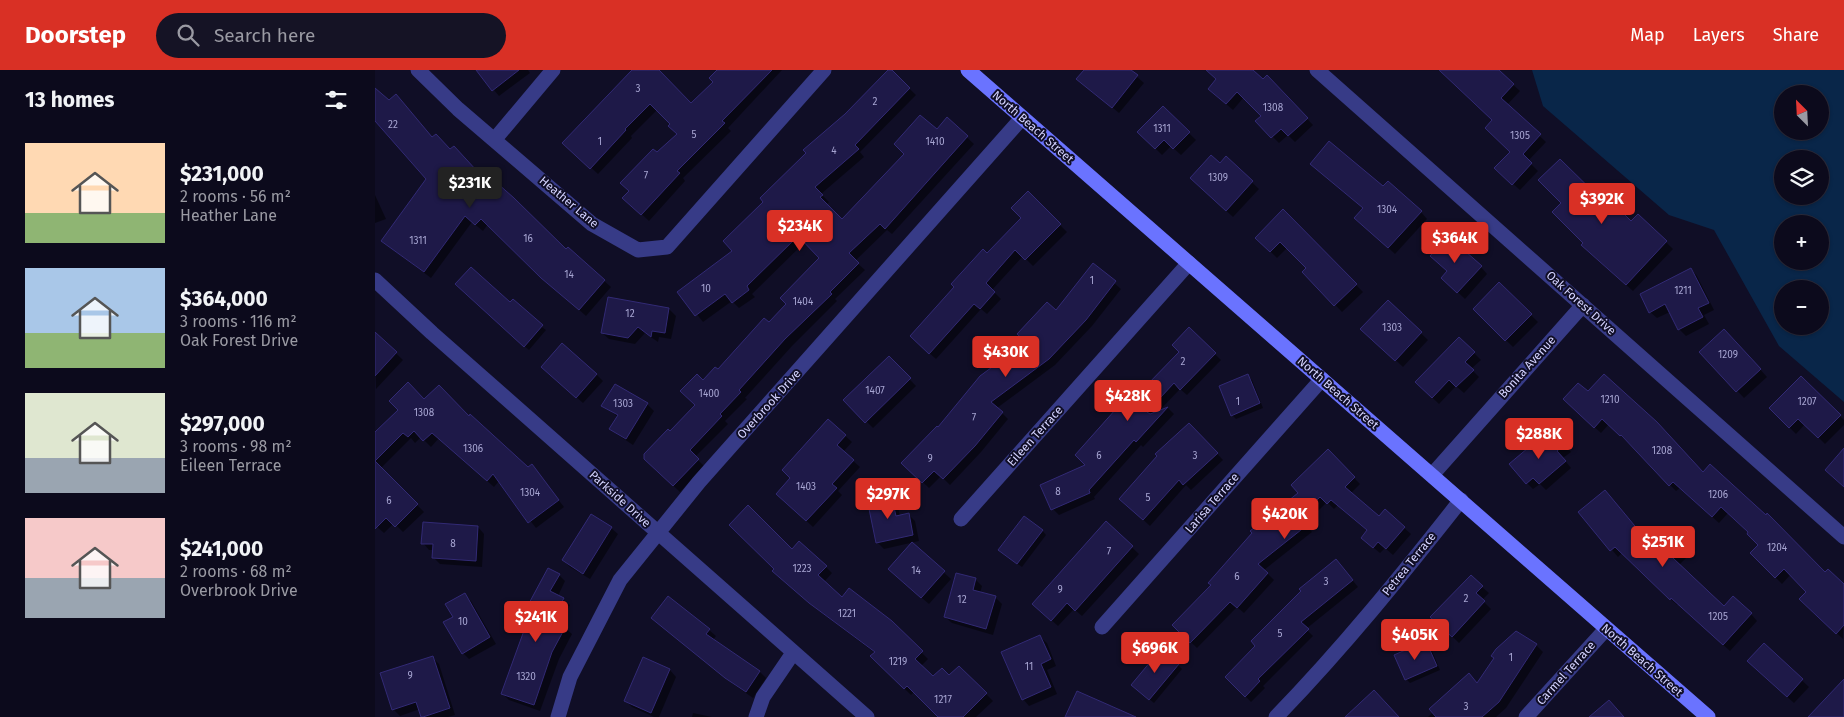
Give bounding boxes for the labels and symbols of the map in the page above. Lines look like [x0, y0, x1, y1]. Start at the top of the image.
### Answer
house number: 3 [636, 83, 641, 95]
north arrow [1774, 85, 1829, 140]
street label: North Beach Street [989, 88, 1077, 167]
house number: 2 [873, 96, 878, 108]
house number: 1308 [1263, 102, 1284, 114]
house number: 22 [388, 119, 398, 131]
house number: 1311 [1153, 123, 1171, 135]
house number: 5 [691, 129, 697, 141]
house number: 1305 [1510, 130, 1530, 142]
house number: 1 [598, 136, 602, 148]
house number: 1410 [926, 136, 945, 148]
house number: 4 [831, 145, 837, 157]
pin: $231K [435, 166, 505, 209]
house number: 7 [644, 170, 649, 182]
house number: 1309 [1208, 172, 1228, 184]
street label: Heather Lane [537, 173, 601, 231]
pin: $392K [1567, 182, 1637, 225]
house number: 1304 [1377, 204, 1398, 216]
pin: $234K [765, 210, 835, 252]
pin: $364K [1420, 222, 1490, 264]
house number: 16 [523, 233, 533, 245]
house number: 1311 [409, 235, 427, 247]
street label: Oak Forest Drive [1543, 268, 1619, 338]
house number: 14 [564, 269, 575, 281]
house number: 1 [1090, 275, 1094, 287]
house number: 10 [701, 283, 711, 295]
house number: 1211 [1674, 285, 1692, 297]
house number: 1404 [793, 296, 814, 308]
house number: 12 [625, 308, 635, 320]
house number: 1303 [1382, 322, 1402, 334]
street label: Bonita Avenue [1496, 333, 1558, 401]
pin: $430K [971, 336, 1041, 378]
house number: 1209 [1718, 349, 1738, 361]
street label: North Beach Street [1294, 354, 1382, 433]
house number: 2 [1181, 356, 1186, 368]
street label: Overbrook Drive [734, 367, 804, 441]
pin: $428K [1093, 380, 1163, 422]
house number: 1407 [865, 385, 885, 397]
house number: 1400 [699, 388, 720, 400]
house number: 1210 [1601, 394, 1620, 406]
house number: 1 [1236, 396, 1240, 408]
house number: 1207 [1797, 396, 1817, 408]
house number: 1303 [613, 398, 633, 410]
street label: Eileen Terrace [1004, 403, 1066, 469]
house number: 1308 [414, 407, 435, 419]
house number: 7 [972, 412, 977, 424]
pin: $288K [1504, 418, 1574, 460]
house number: 1306 [463, 443, 483, 455]
house number: 1208 [1652, 445, 1673, 457]
house number: 6 [1096, 450, 1102, 462]
house number: 3 [1193, 450, 1198, 462]
house number: 9 [927, 453, 933, 465]
street label: Parkside Drive [586, 468, 654, 530]
street label: Larisa Terrace [1182, 470, 1242, 536]
pin: $297K [853, 478, 923, 520]
house number: 1403 [796, 481, 816, 493]
house number: 8 [1055, 486, 1061, 498]
house number: 1304 [520, 487, 541, 499]
house number: 1206 [1708, 489, 1728, 501]
house number: 5 [1145, 492, 1151, 504]
house number: 6 [386, 495, 392, 507]
pin: $420K [1250, 498, 1320, 540]
pin: $251K [1628, 526, 1698, 568]
street label: Petrea Terrace [1379, 530, 1439, 598]
house number: 8 [450, 538, 456, 550]
house number: 1204 [1767, 542, 1788, 554]
house number: 7 [1107, 546, 1112, 558]
house number: 1223 [792, 563, 812, 575]
house number: 14 [911, 565, 922, 577]
house number: 6 [1234, 571, 1240, 583]
house number: 3 [1324, 576, 1329, 588]
house number: 9 [1057, 584, 1063, 596]
house number: 2 [1464, 593, 1469, 605]
house number: 12 [957, 594, 967, 606]
pin: $241K [501, 600, 571, 643]
house number: 1221 [838, 608, 856, 620]
house number: 1205 [1708, 611, 1728, 623]
house number: 10 [458, 616, 468, 628]
pin: $405K [1380, 618, 1450, 661]
street label: North Beach Street [1598, 621, 1686, 700]
house number: 5 [1277, 628, 1283, 640]
pin: $696K [1120, 632, 1190, 674]
street label: Carmel Terrace [1534, 638, 1598, 708]
house number: 1 [1509, 652, 1513, 664]
house number: 1219 [889, 656, 907, 668]
house number: 11 [1025, 661, 1033, 673]
house number: 9 [407, 670, 413, 682]
house number: 1320 [516, 671, 536, 683]
house number: 1217 [934, 694, 952, 706]
house number: 3 [1464, 701, 1469, 713]

